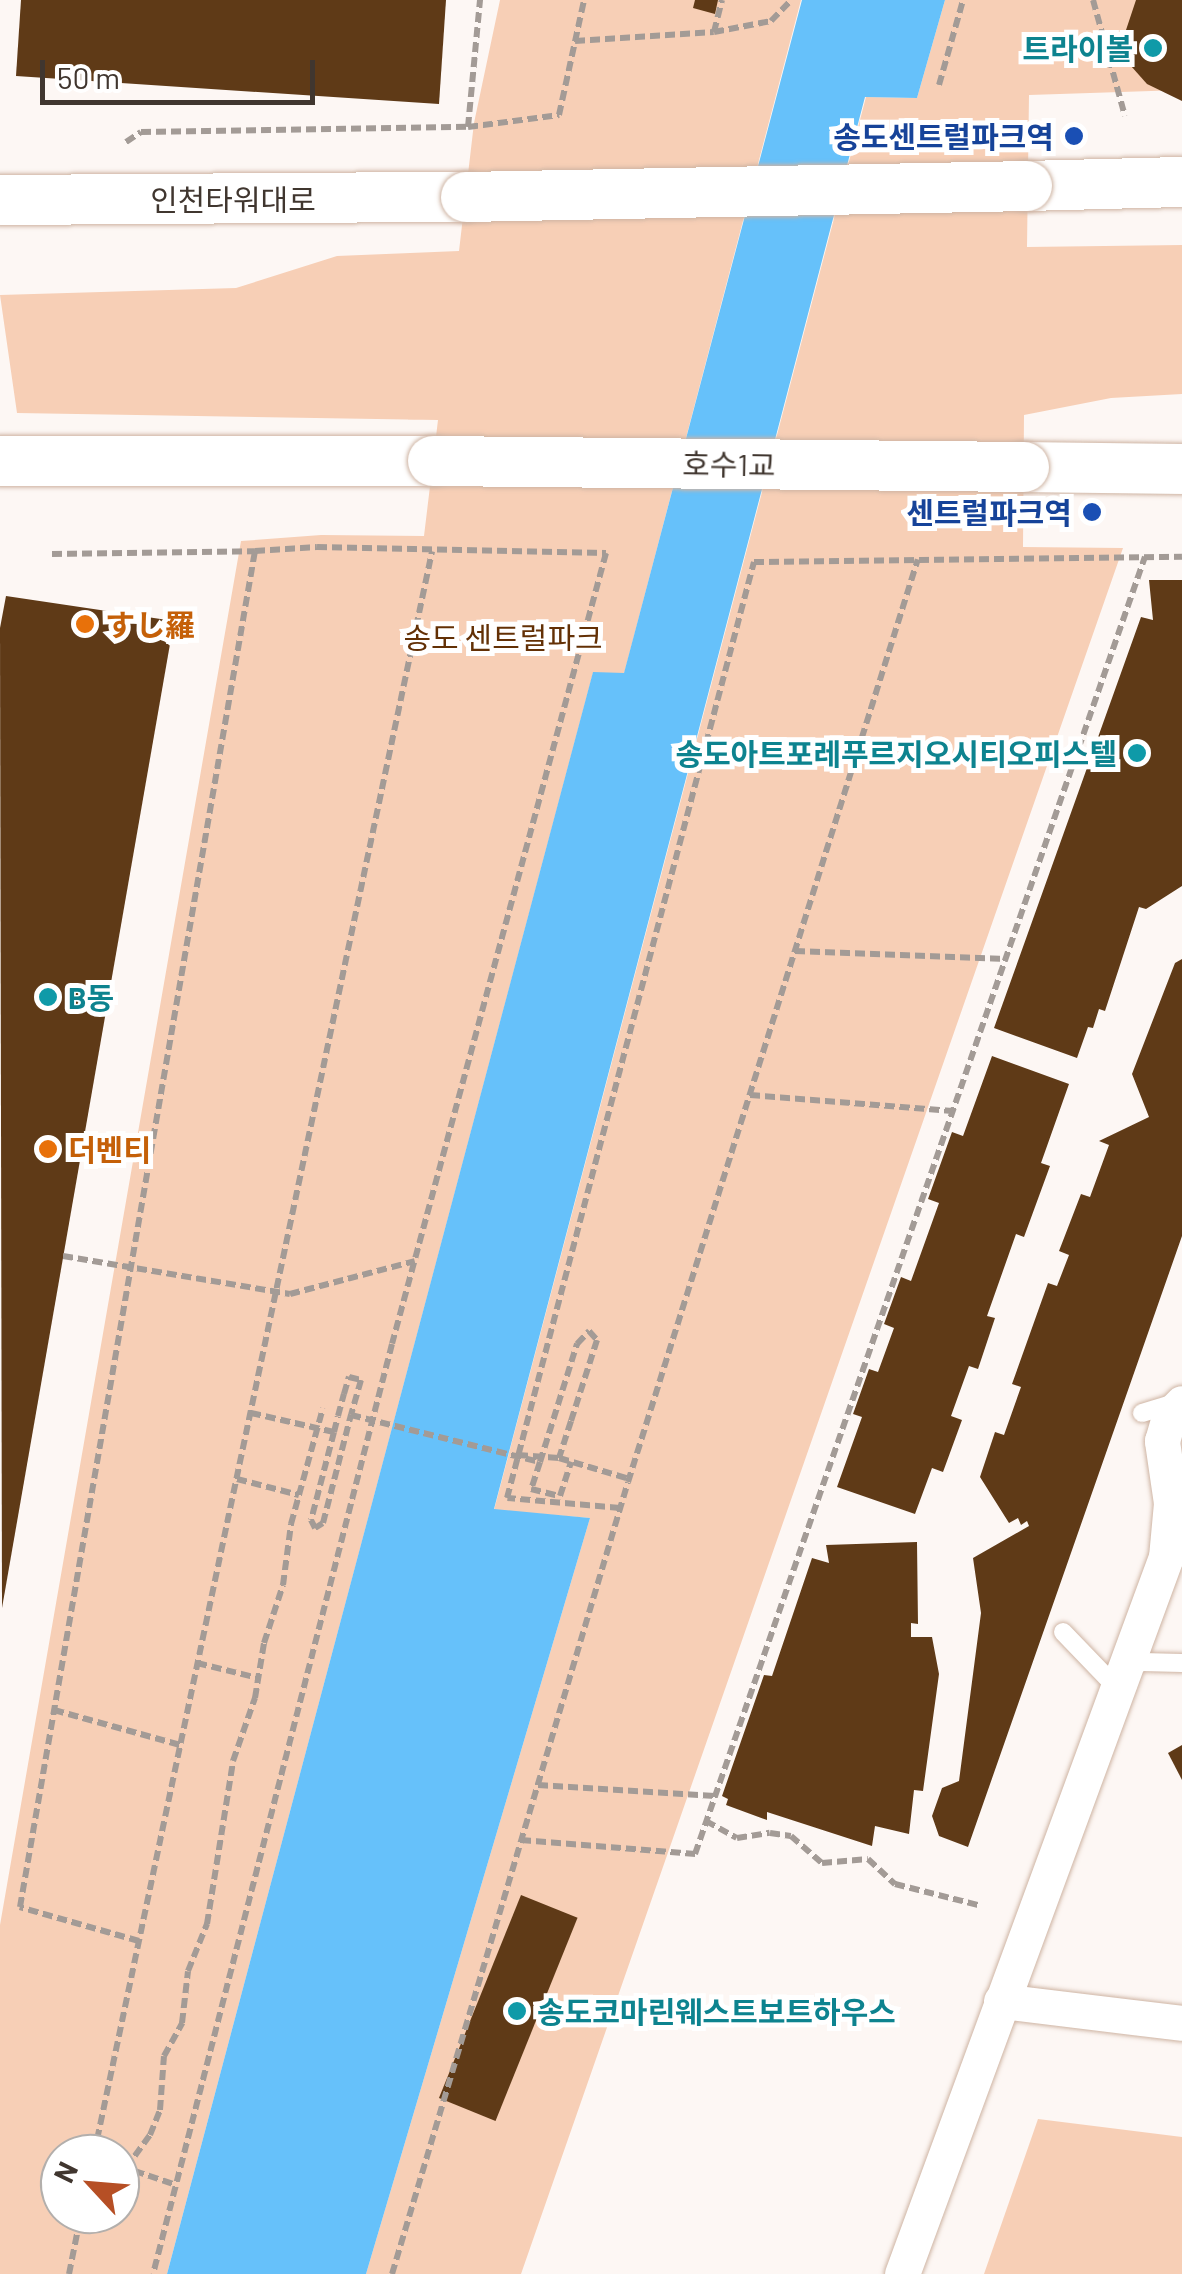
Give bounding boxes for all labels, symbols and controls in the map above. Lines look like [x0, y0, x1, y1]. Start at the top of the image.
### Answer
place label: 트라이볼 [1023, 30, 1133, 66]
marker: 트라이볼 [1142, 37, 1164, 59]
scale bar [45, 40, 320, 102]
text: 50 m [57, 59, 120, 95]
place label: 송도센트럴파크역 [833, 118, 1054, 154]
marker: 송도센트럴파크역 [1063, 125, 1085, 147]
street label: 인천타워대로 [150, 181, 316, 217]
street label: 호수1교 [682, 445, 776, 483]
place label: 센트럴파크역 [906, 494, 1072, 530]
marker: 센트럴파크역 [1081, 501, 1103, 523]
place label: すし羅 [105, 606, 195, 642]
marker: すし羅 [74, 613, 96, 635]
park label: 송도 센트럴파크 [403, 619, 603, 655]
place label: 송도아트포레푸르지오시티오피스텔 [675, 735, 1117, 771]
marker: 송도아트포레푸르지오시티오피스텔 [1126, 742, 1148, 764]
place label: B동 [68, 979, 114, 1015]
marker: B동 [37, 986, 59, 1008]
place label: 더벤티 [68, 1131, 151, 1167]
marker: 더벤티 [37, 1138, 59, 1160]
place label: 송도코마린웨스트보트하우스 [537, 1993, 896, 2029]
marker: 송도코마린웨스트보트하우스 [506, 2000, 528, 2022]
north arrow [40, 2134, 140, 2234]
text: N [45, 2156, 84, 2188]

